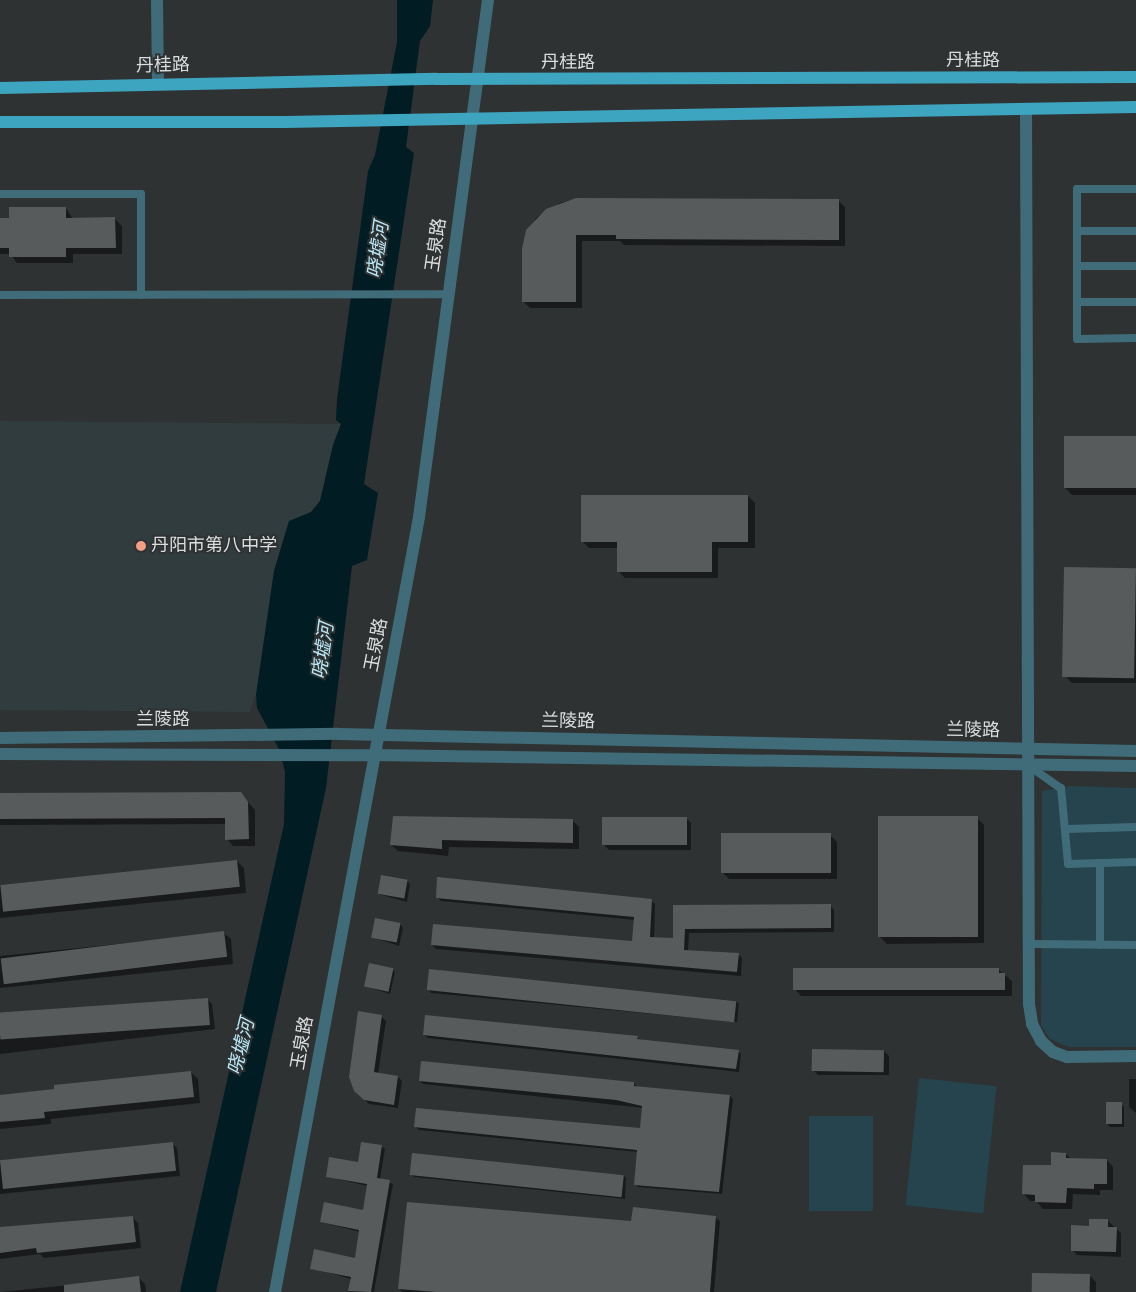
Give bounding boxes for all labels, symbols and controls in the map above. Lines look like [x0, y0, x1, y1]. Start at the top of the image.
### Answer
street label: 丹桂路 [946, 50, 1000, 72]
street label: 丹桂路 [541, 52, 595, 74]
street label: 丹桂路 [136, 55, 190, 77]
street label: 玉泉路 [423, 217, 451, 273]
water label: 哓墟河 [364, 220, 394, 280]
place label: 丹阳市第八中学 [151, 535, 277, 557]
marker: 丹阳市第八中学 [135, 540, 147, 552]
street label: 玉泉路 [361, 616, 393, 674]
water label: 哓墟河 [309, 621, 339, 681]
street label: 兰陵路 [136, 709, 190, 731]
street label: 兰陵路 [541, 711, 595, 733]
street label: 兰陵路 [946, 720, 1000, 742]
street label: 玉泉路 [288, 1015, 318, 1071]
water label: 哓墟河 [224, 1017, 260, 1077]

